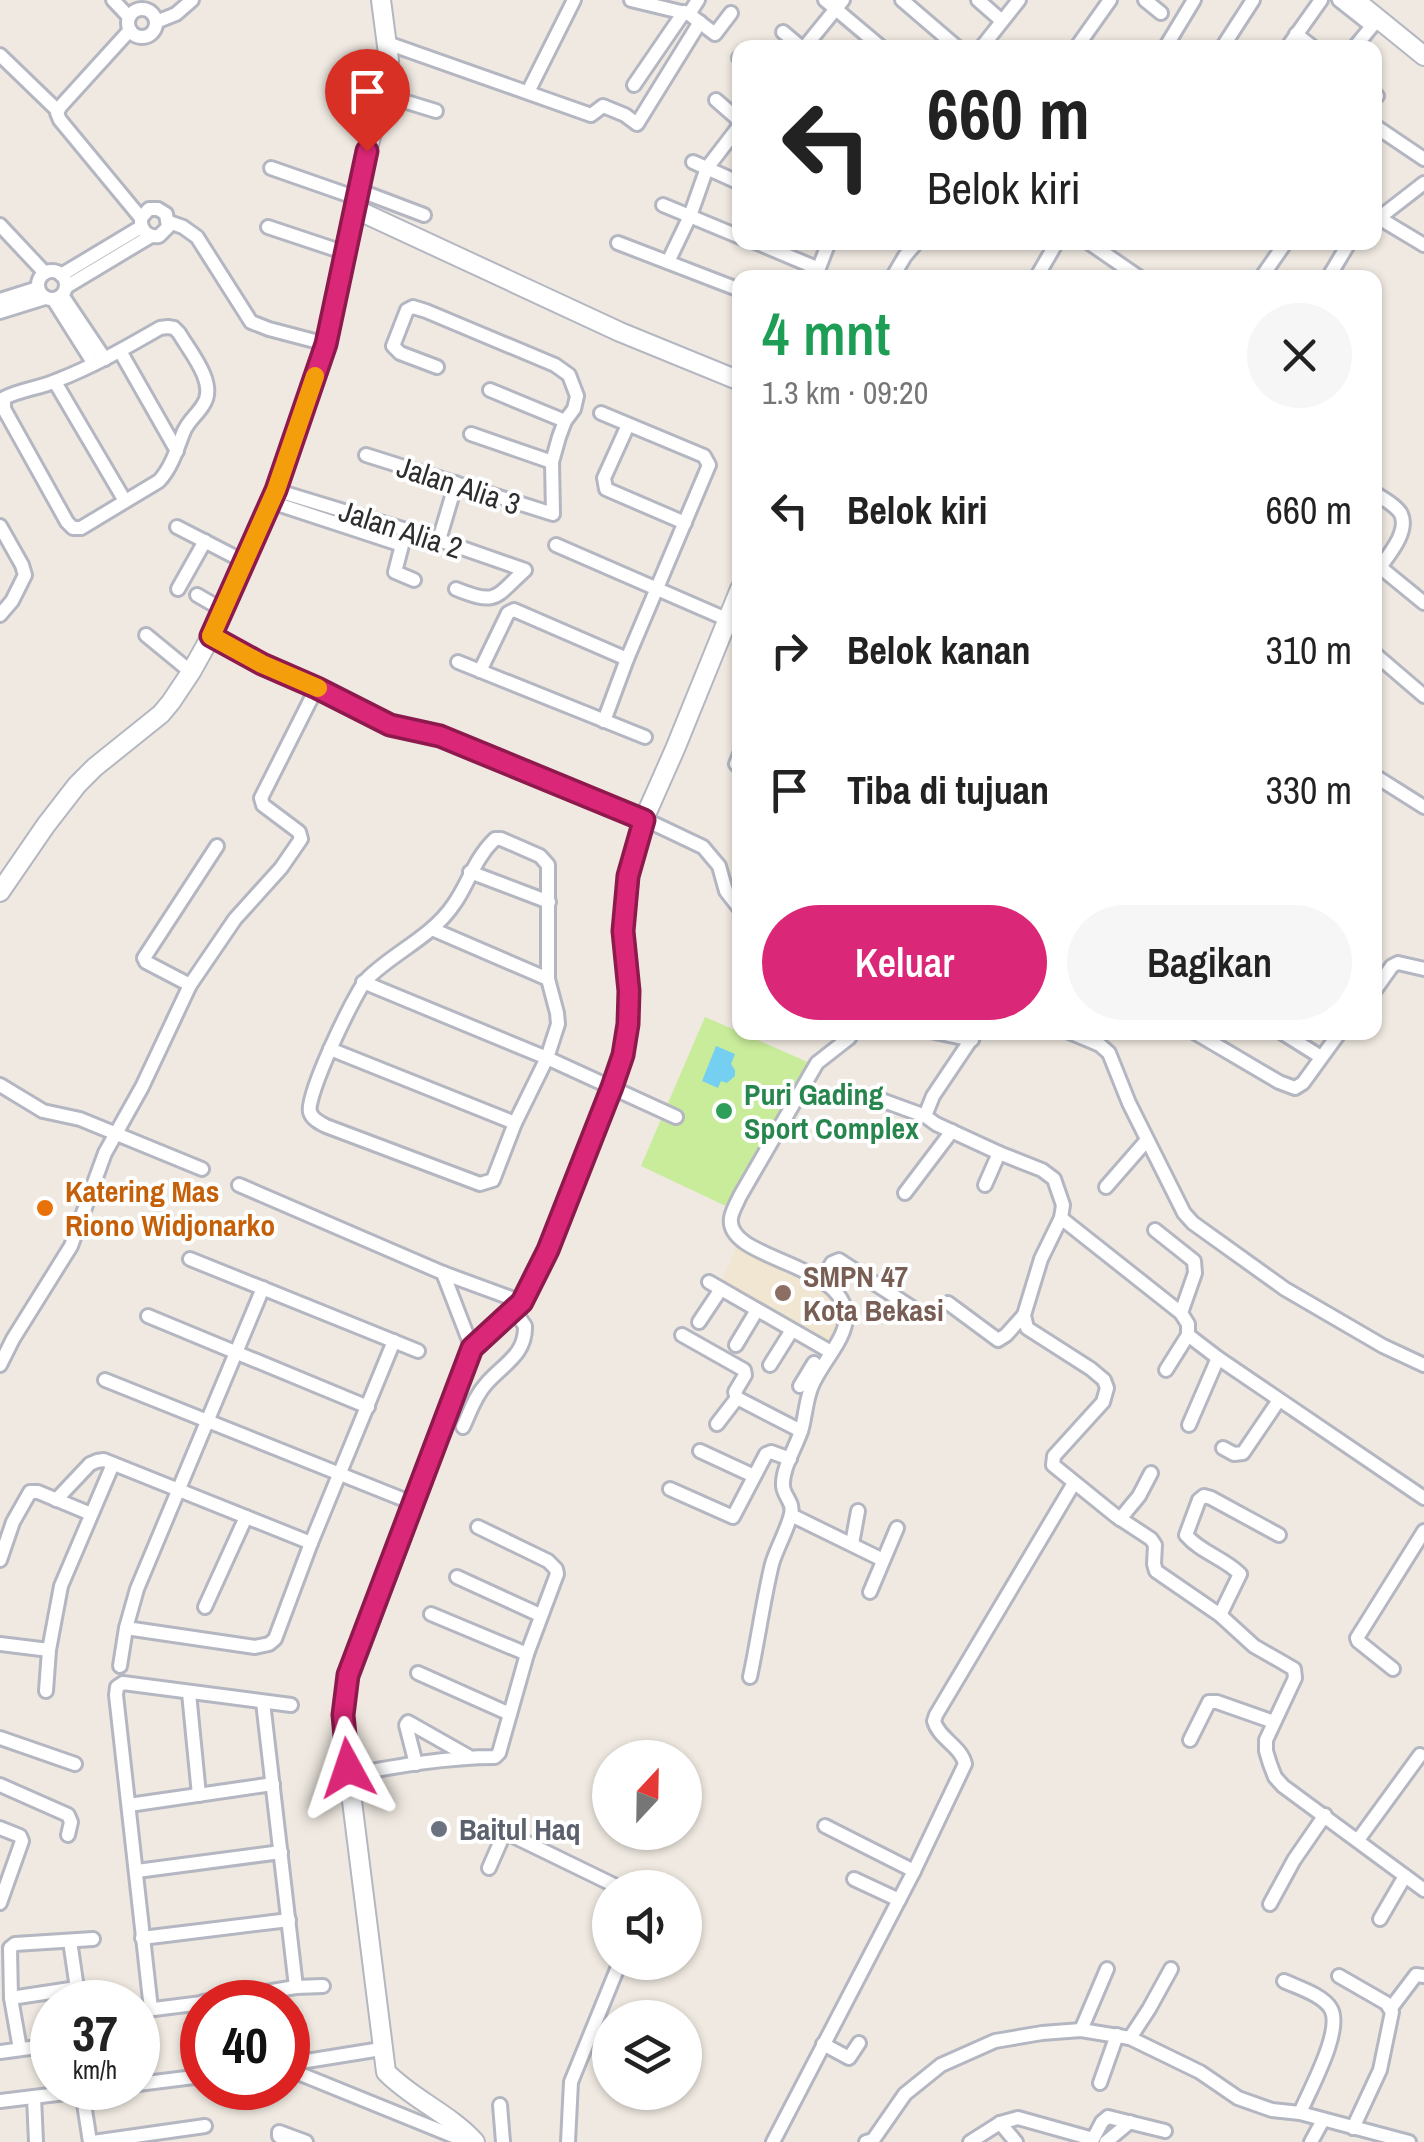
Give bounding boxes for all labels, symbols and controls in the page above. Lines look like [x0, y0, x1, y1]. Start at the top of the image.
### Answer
pin [325, 49, 410, 152]
icon: arrive [340, 64, 395, 119]
text: 660 m [927, 67, 1090, 161]
icon: left [762, 80, 892, 210]
text: Belok kiri [927, 157, 1081, 218]
text: 4 mnt [762, 293, 890, 374]
button: close [1247, 303, 1352, 408]
text: 1.3 km · 09:20 [762, 371, 928, 414]
street label: Jalan Alia 3 [392, 446, 526, 524]
icon: left [762, 483, 817, 538]
text: Belok kiri [847, 485, 987, 536]
text: 660 m [1265, 485, 1352, 536]
street label: Jalan Alia 2 [334, 490, 468, 568]
icon: right [762, 623, 817, 678]
text: Belok kanan [847, 625, 1031, 676]
text: 310 m [1265, 625, 1352, 676]
icon: arrive [762, 763, 817, 818]
text: Tiba di tujuan [847, 765, 1049, 816]
text: 330 m [1265, 765, 1352, 816]
button: Keluar [762, 905, 1047, 1020]
button: Bagikan [1067, 905, 1352, 1020]
place label: Puri Gading Sport Complex [744, 1074, 919, 1148]
marker: Puri Gading Sport Complex [713, 1100, 735, 1122]
place label: Katering Mas Riono Widjonarko [65, 1171, 275, 1245]
marker: Katering Mas Riono Widjonarko [34, 1197, 56, 1219]
place label: SMPN 47 Kota Bekasi [803, 1256, 944, 1330]
marker: SMPN 47 Kota Bekasi [772, 1282, 794, 1304]
position arrow [296, 1716, 400, 1820]
north arrow [592, 1740, 702, 1850]
map controls [592, 1740, 702, 2110]
place label: Baitul Haq [459, 1809, 581, 1849]
marker: Baitul Haq [428, 1818, 450, 1840]
button: sound [592, 1870, 702, 1980]
speed limit sign: 40 [180, 1980, 310, 2110]
text: 37 [72, 1999, 118, 2067]
button: layers [592, 2000, 702, 2110]
text: km/h [73, 2053, 117, 2087]

